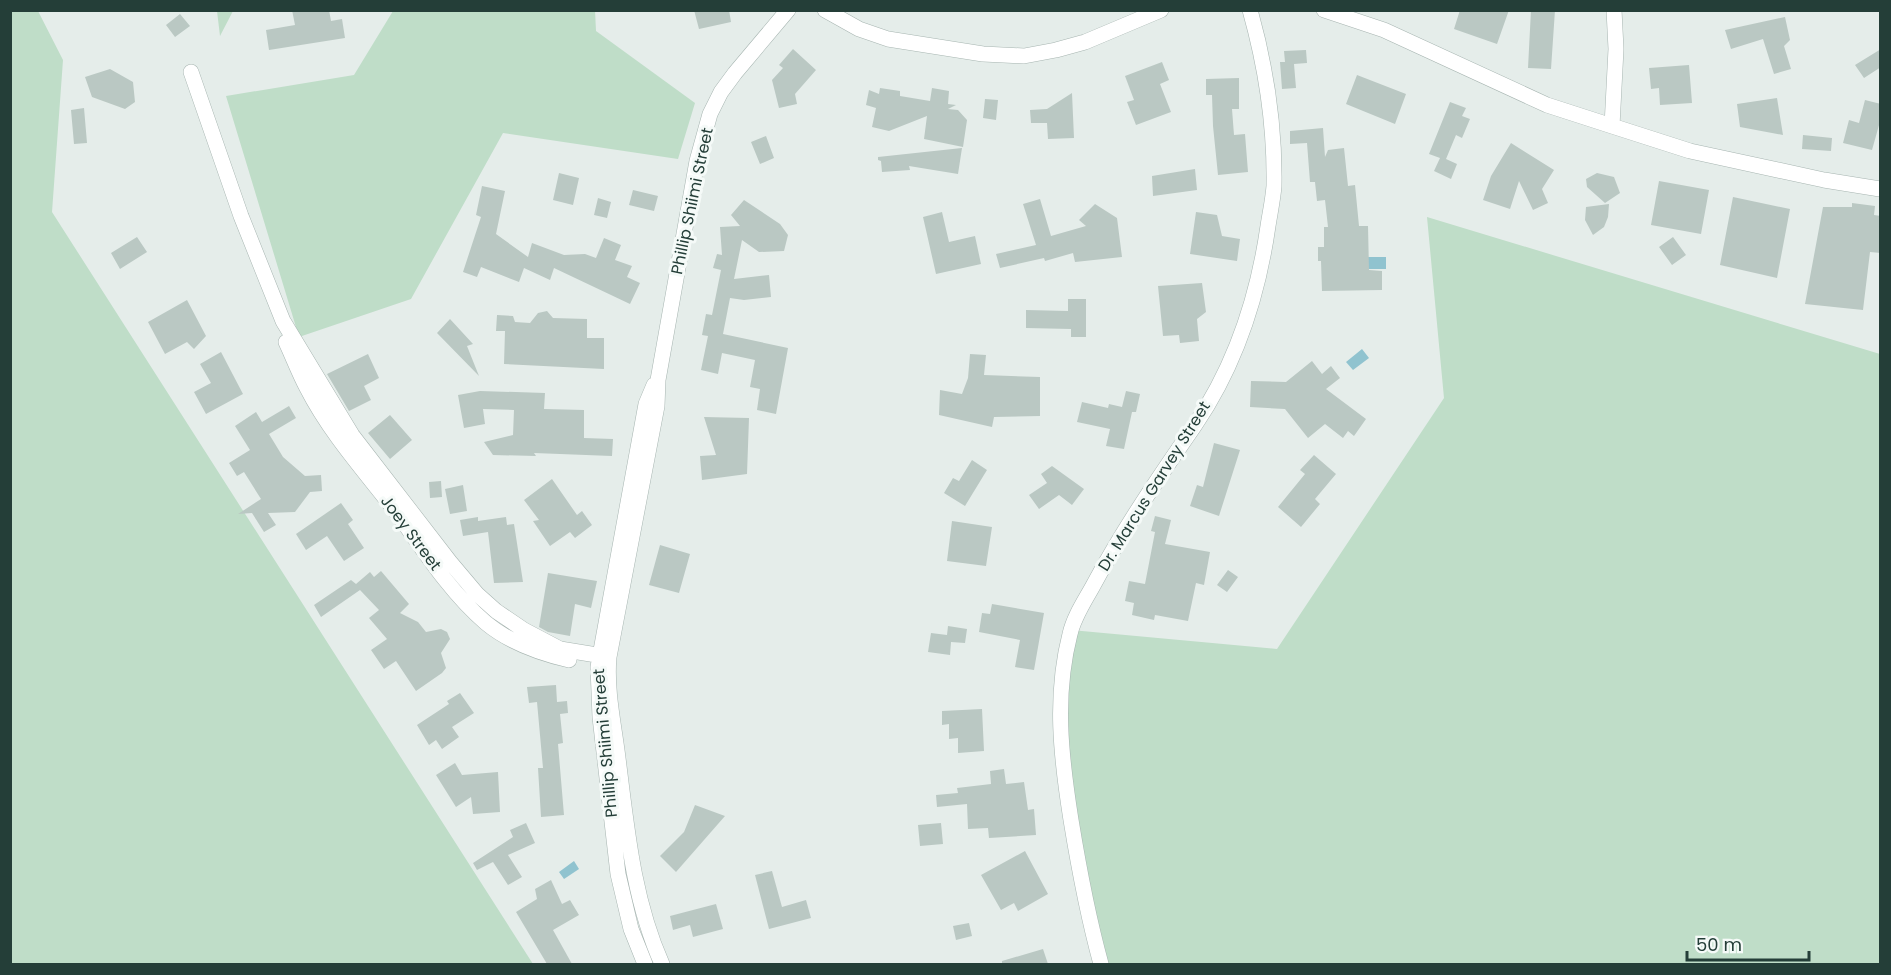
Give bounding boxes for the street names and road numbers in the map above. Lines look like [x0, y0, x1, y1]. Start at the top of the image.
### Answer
street label: Phillip Shiimi Street [665, 125, 719, 276]
street label: Dr. Marcus Garvey Street [1092, 397, 1216, 575]
street label: Joey Street [375, 491, 447, 576]
street label: Phillip Shiimi Street [587, 667, 623, 818]

